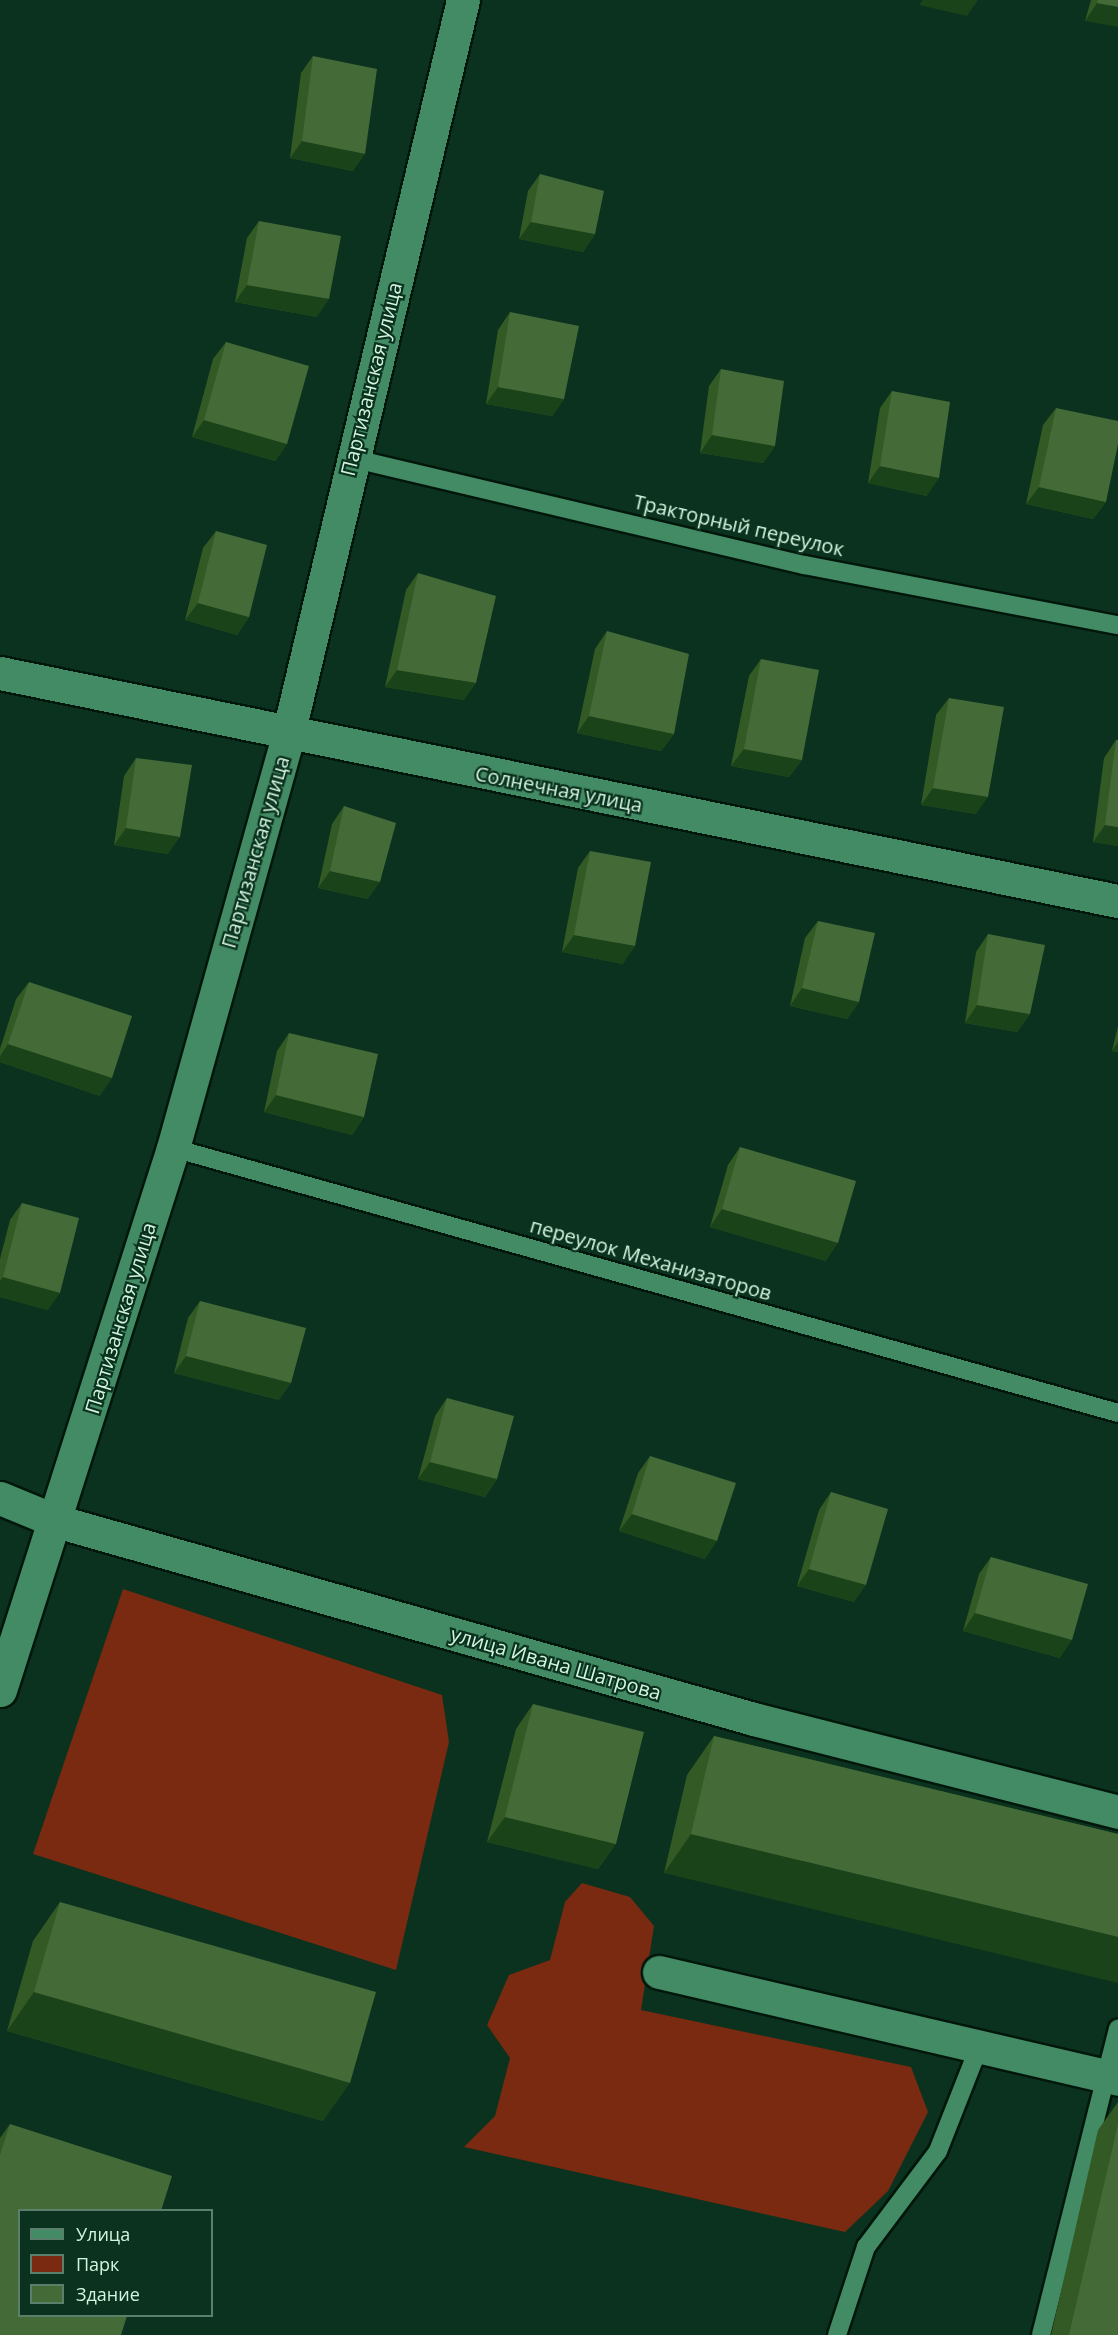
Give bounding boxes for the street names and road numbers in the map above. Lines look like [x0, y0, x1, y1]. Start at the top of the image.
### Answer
street label: Партизанская улица [335, 280, 407, 478]
street label: Тракторный переулок [631, 489, 847, 561]
street label: Партизанская улица [216, 753, 294, 951]
street label: Солнечная улица [473, 761, 645, 817]
street label: переулок Механизаторов [527, 1213, 775, 1305]
street label: Партизанская улица [79, 1220, 161, 1416]
street label: улица Ивана Шатрова [448, 1621, 664, 1705]

